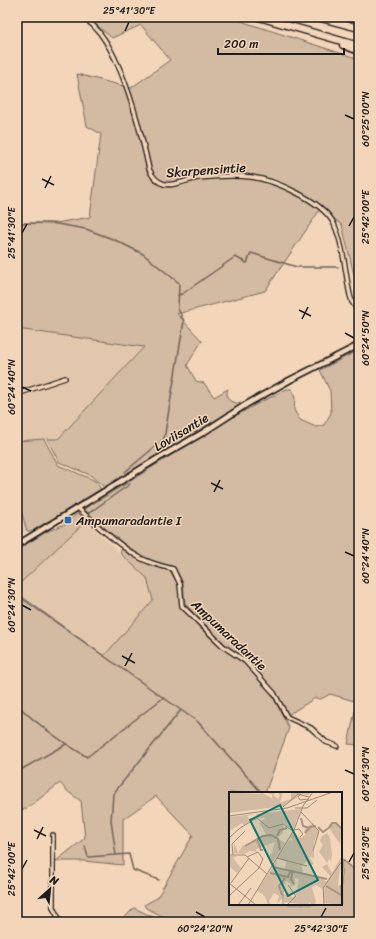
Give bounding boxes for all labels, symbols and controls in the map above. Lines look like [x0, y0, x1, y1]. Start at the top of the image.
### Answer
text: 25°41'30"E [103, 2, 156, 20]
scale bar [218, 30, 344, 56]
text: 200 m [224, 33, 258, 55]
text: 60°25'00"N [357, 91, 375, 147]
street label: Skarpensintie [165, 156, 247, 184]
text: 25°42'00"E [357, 188, 375, 244]
text: 25°41'30"E [3, 206, 21, 259]
text: 60°24'50"N [357, 310, 375, 366]
text: 60°24'40"N [3, 359, 21, 415]
street label: Loviisantie [149, 406, 213, 458]
place label: Ampumaradantie I [75, 509, 182, 532]
marker: Ampumaradantie I [63, 515, 73, 525]
text: 60°24'40"N [357, 528, 375, 584]
text: 60°24'30"N [3, 577, 21, 632]
street label: Ampumaradantie [185, 593, 272, 676]
text: 60°24'30"N [357, 746, 375, 801]
inset map [229, 792, 342, 905]
text: 25°42'30"E [357, 825, 375, 880]
text: 25°42'00"E [3, 840, 21, 896]
north arrow [30, 869, 70, 909]
text: N [46, 870, 62, 891]
text: 60°24'20"N [177, 920, 233, 938]
text: 25°42'30"E [294, 920, 349, 938]

